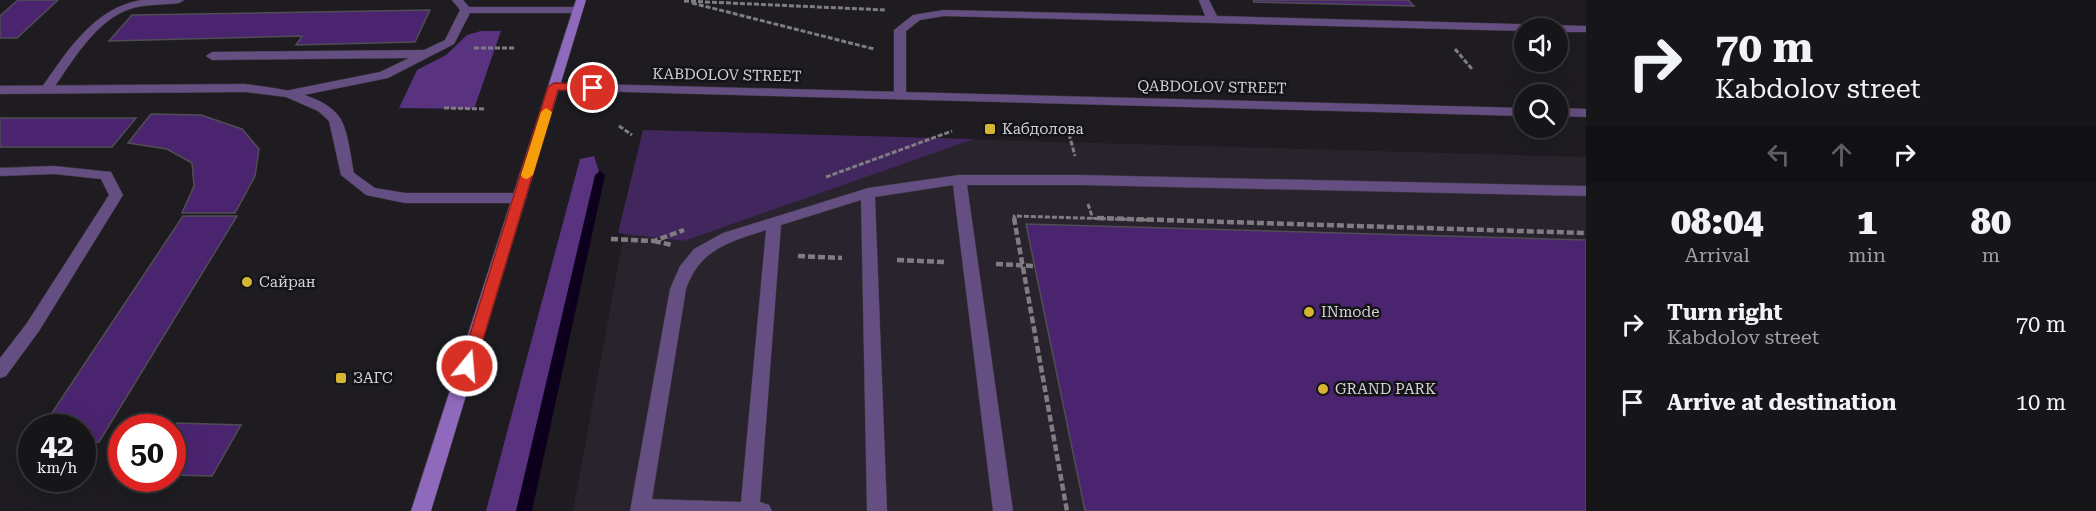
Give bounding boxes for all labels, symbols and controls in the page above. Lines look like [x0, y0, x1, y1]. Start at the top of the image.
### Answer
map controls [1514, 18, 1568, 138]
button: sound [1514, 18, 1568, 72]
text: 70 m [1715, 23, 1813, 72]
icon: right [1616, 24, 1694, 102]
pin [567, 62, 618, 113]
street label: KABDOLOV STREET [652, 65, 802, 85]
icon: arrive [576, 71, 609, 104]
text: Kabdolov street [1715, 73, 1921, 105]
street label: QABDOLOV STREET [1137, 77, 1287, 97]
button: search [1514, 84, 1568, 138]
place label: Кабдолова [1002, 120, 1084, 138]
marker: Кабдолова [983, 122, 997, 136]
icon: left [1762, 138, 1795, 171]
icon: ahead [1825, 138, 1858, 171]
icon: right [1888, 138, 1921, 171]
text: 08:04 [1671, 201, 1763, 243]
text: 1 [1857, 201, 1877, 243]
text: 80 [1971, 201, 2011, 243]
text: Arrival [1685, 243, 1750, 267]
text: min [1848, 243, 1886, 267]
text: m [1982, 243, 2000, 267]
place label: Сайран [259, 273, 316, 291]
marker: Сайран [240, 275, 254, 289]
text: Turn right [1667, 300, 1782, 325]
place label: INmode [1321, 303, 1379, 321]
marker: INmode [1302, 305, 1316, 319]
icon: right [1616, 308, 1649, 341]
text: 70 m [2016, 312, 2066, 337]
text: Kabdolov street [1667, 325, 1819, 349]
position arrow [435, 334, 499, 398]
place label: ЗАГС [353, 369, 393, 387]
marker: ЗАГС [334, 371, 348, 385]
place label: GRAND PARK [1335, 380, 1436, 398]
marker: GRAND PARK [1316, 382, 1330, 396]
icon: arrive [1616, 386, 1649, 419]
text: Arrive at destination [1667, 390, 1896, 415]
text: 10 m [2016, 390, 2066, 415]
speed limit sign: 50 [108, 414, 186, 492]
text: 42 [40, 428, 74, 463]
text: km/h [37, 459, 77, 477]

